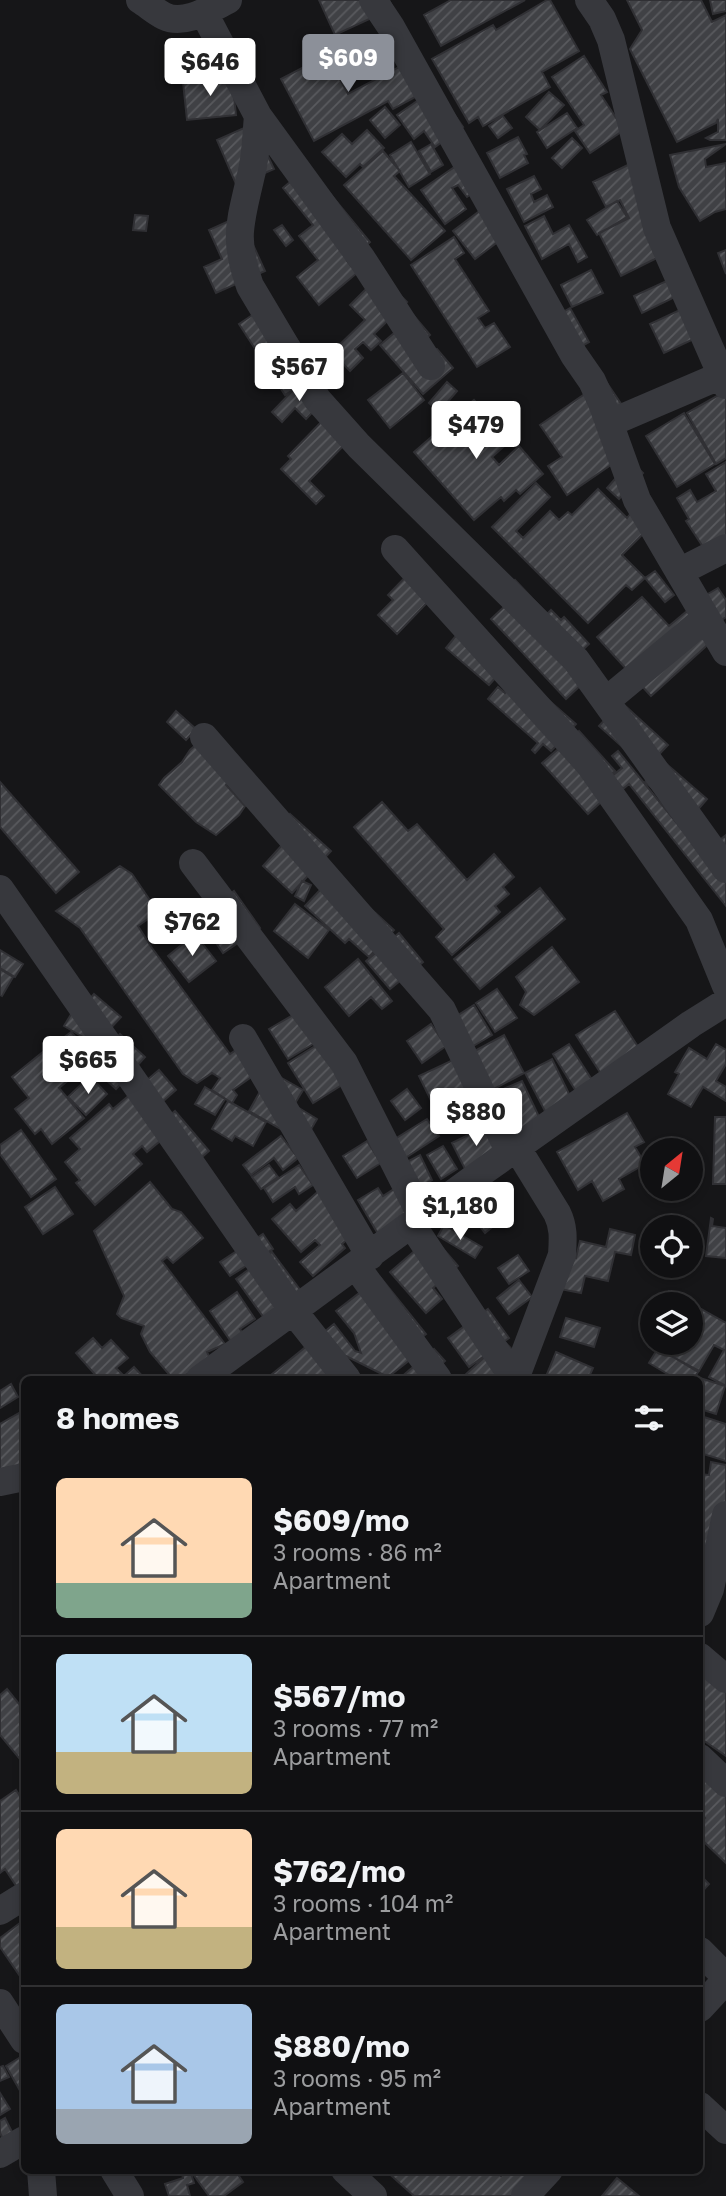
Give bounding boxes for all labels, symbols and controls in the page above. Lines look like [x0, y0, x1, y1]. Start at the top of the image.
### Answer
pin: $609 [307, 34, 389, 94]
pin: $646 [169, 38, 251, 98]
text: $609 [318, 43, 378, 71]
text: $646 [181, 47, 240, 75]
pin: $567 [258, 344, 340, 403]
text: $567 [271, 352, 327, 380]
pin: $479 [435, 402, 517, 461]
text: $479 [448, 410, 504, 438]
pin: $762 [151, 898, 233, 958]
text: $762 [164, 907, 220, 935]
pin: $665 [47, 1036, 129, 1096]
text: $665 [59, 1045, 117, 1073]
pin: $880 [435, 1088, 517, 1148]
text: $880 [446, 1097, 506, 1125]
north arrow [640, 1138, 704, 1200]
map controls [640, 1138, 703, 1355]
pin: $1,180 [403, 1182, 517, 1242]
text: $1,180 [422, 1191, 498, 1219]
button: locate [640, 1215, 703, 1278]
button: layers [640, 1292, 703, 1355]
icon: filters [630, 1399, 668, 1437]
text: 8 homes [56, 1400, 180, 1436]
text: $609/mo [273, 1502, 409, 1538]
icon: home [112, 1506, 196, 1590]
text: 3 rooms · 86 m² [273, 1538, 442, 1566]
text: Apartment [273, 1566, 391, 1594]
text: $567/mo [273, 1678, 405, 1714]
icon: home [112, 1682, 196, 1766]
text: 3 rooms · 77 m² [273, 1714, 438, 1742]
text: Apartment [273, 1742, 391, 1770]
text: $762/mo [273, 1853, 405, 1889]
icon: home [112, 1857, 196, 1941]
text: 3 rooms · 104 m² [273, 1889, 453, 1917]
text: Apartment [273, 1917, 391, 1945]
text: $880/mo [273, 2028, 410, 2064]
icon: home [112, 2032, 196, 2116]
text: 3 rooms · 95 m² [273, 2064, 441, 2092]
text: Apartment [273, 2092, 391, 2120]

